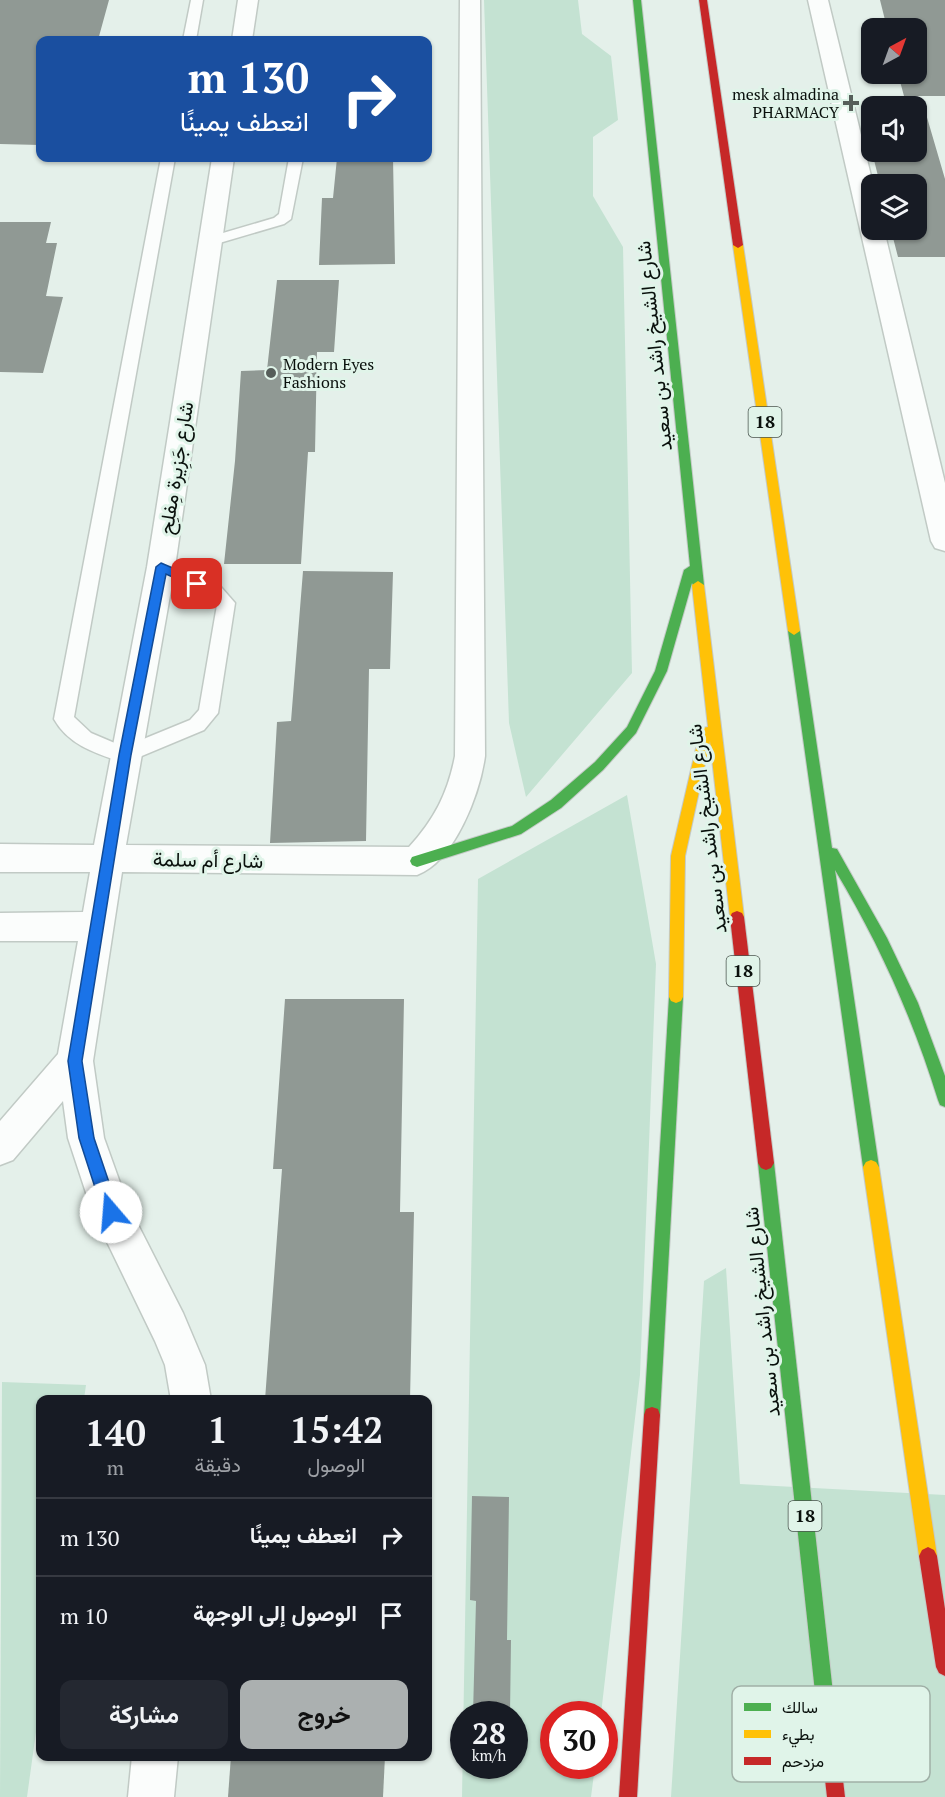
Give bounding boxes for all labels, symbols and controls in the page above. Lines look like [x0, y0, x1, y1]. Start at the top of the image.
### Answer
north arrow [861, 18, 927, 84]
map controls [861, 18, 927, 240]
text: 130 m [188, 49, 309, 105]
icon: right [330, 60, 408, 138]
place label: mesk almadina PHARMACY [732, 83, 840, 123]
marker: mesk almadina PHARMACY [844, 96, 858, 110]
button: sound [861, 96, 927, 162]
text: انعطف يمينًا [180, 103, 309, 139]
button: layers [861, 174, 927, 240]
street label: شارع الشيخ راشد بن سعيد [629, 240, 679, 452]
place label: Modern Eyes Fashions [283, 353, 374, 393]
marker: Modern Eyes Fashions [264, 366, 278, 380]
street label: شارع جَزِيرة مِفلِح [152, 400, 202, 537]
road number: 18 [748, 407, 782, 437]
pin [171, 558, 222, 609]
icon: arrive [180, 567, 213, 600]
street label: شارع الشيخ راشد بن سعيد [680, 723, 734, 935]
street label: شارع أم سلمة [153, 845, 263, 875]
road number: 18 [726, 956, 760, 986]
position arrow [79, 1180, 143, 1244]
street label: شارع الشيخ راشد بن سعيد [737, 1206, 787, 1418]
text: 1 [207, 1406, 228, 1453]
text: 15:42 [290, 1406, 383, 1453]
text: 140 [85, 1409, 146, 1456]
text: دقيقة [195, 1451, 241, 1478]
text: الوصول [308, 1451, 365, 1478]
text: m [107, 1454, 124, 1481]
road number: 18 [788, 1501, 822, 1531]
text: انعطف يمينًا [250, 1520, 357, 1549]
icon: right [375, 1521, 408, 1554]
text: 130 m [60, 1523, 120, 1552]
text: الوصول إلى الوجهة [193, 1598, 357, 1627]
icon: arrive [375, 1599, 408, 1632]
text: 10 m [60, 1601, 108, 1630]
button: مشاركة [60, 1680, 228, 1749]
button: خروج [240, 1680, 408, 1749]
legend [732, 1686, 930, 1782]
text: سالك [782, 1696, 818, 1718]
speed limit sign: 30 [540, 1701, 618, 1779]
text: 28 [472, 1713, 506, 1753]
text: بطيء [782, 1723, 814, 1748]
text: km/h [472, 1745, 506, 1765]
text: مزدحم [782, 1750, 824, 1772]

